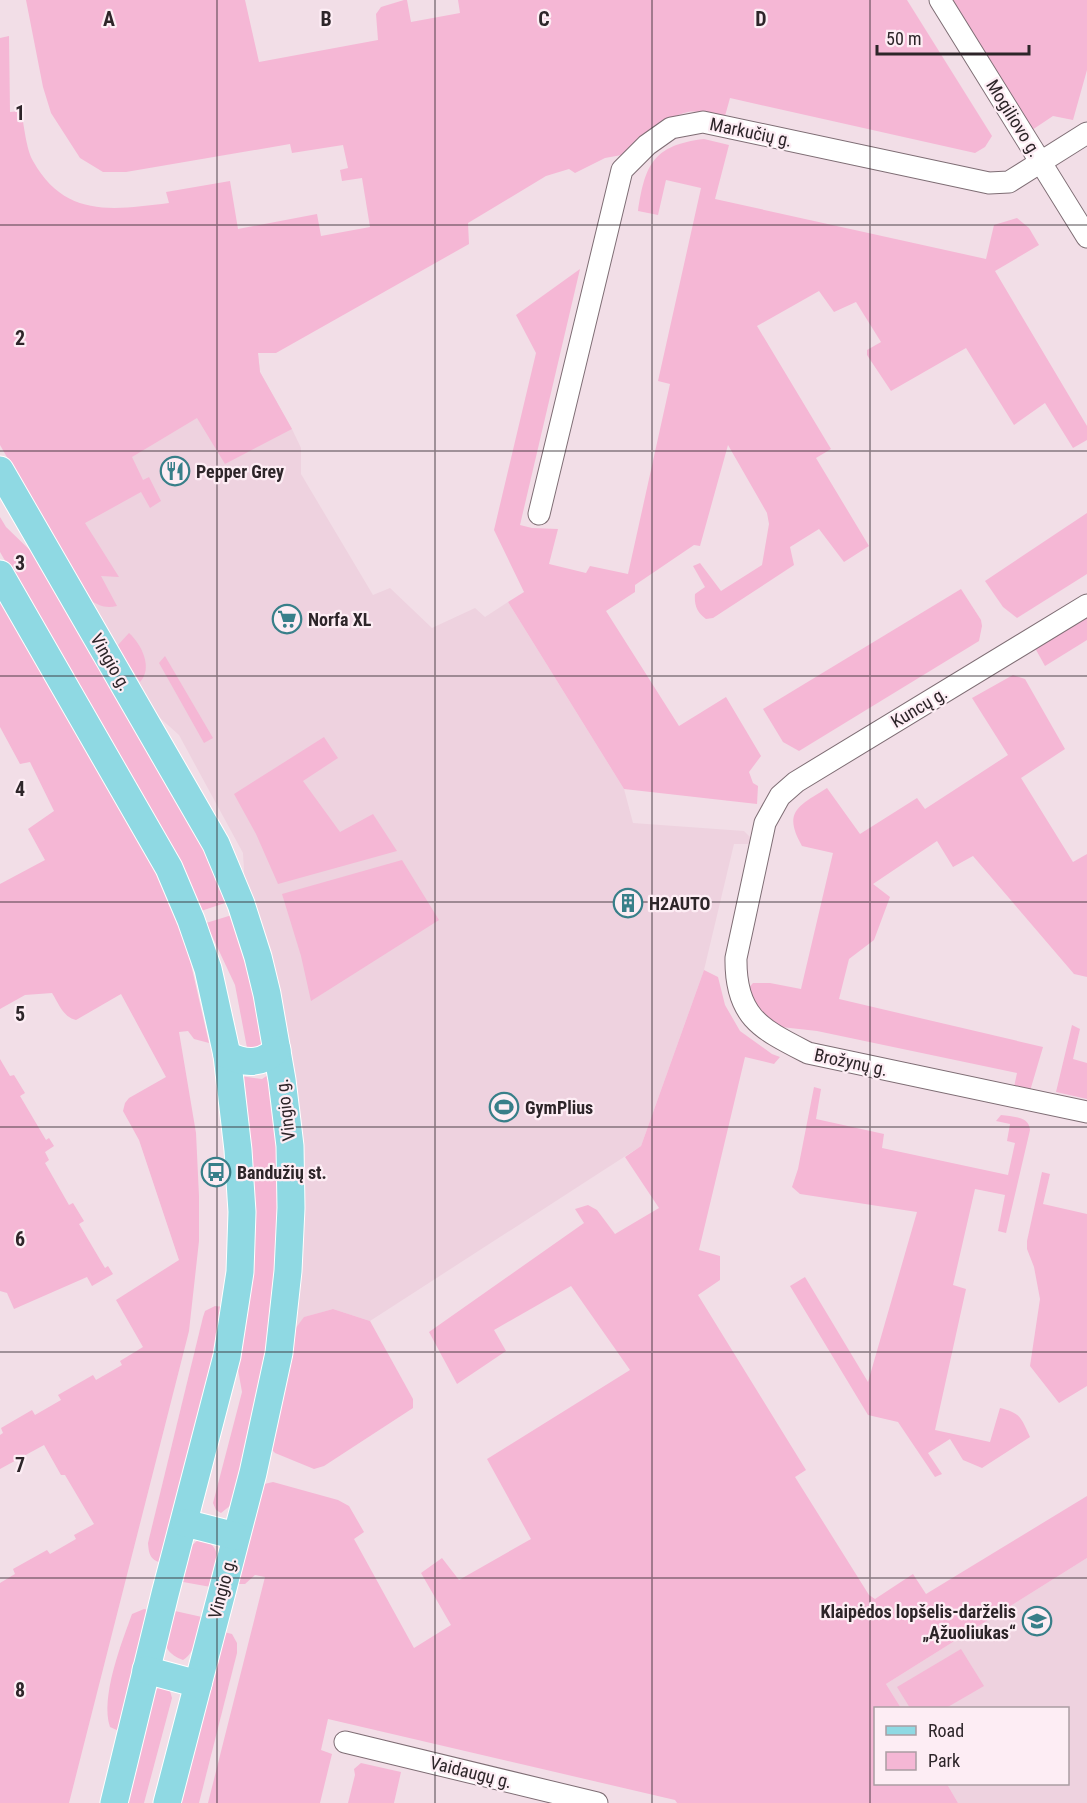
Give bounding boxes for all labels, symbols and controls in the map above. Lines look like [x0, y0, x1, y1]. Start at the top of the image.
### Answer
text: A [103, 7, 115, 31]
text: B [320, 7, 332, 31]
text: C [538, 7, 550, 31]
text: D [755, 7, 767, 31]
scale bar [877, 18, 1028, 56]
text: 50 m [886, 28, 921, 49]
street label: Mogiliovo g. [982, 75, 1046, 161]
text: 1 [15, 101, 25, 125]
street label: Markučių g. [708, 113, 794, 151]
text: 2 [15, 326, 25, 350]
restaurant icon: Pepper Grey [159, 455, 191, 487]
place label: Pepper Grey [196, 461, 284, 482]
text: 3 [15, 551, 25, 575]
supermarket icon: Norfa XL [271, 603, 303, 635]
place label: Norfa XL [308, 609, 372, 630]
street label: Vingio g. [86, 630, 136, 694]
street label: Kuncų g. [887, 682, 951, 732]
text: 4 [15, 777, 25, 801]
building icon: H2AUTO [612, 887, 644, 919]
place label: H2AUTO [649, 893, 711, 914]
text: 5 [15, 1002, 25, 1026]
street label: Brožynų g. [812, 1044, 890, 1080]
street label: Vingio g. [271, 1078, 299, 1142]
sports icon: GymPlius [488, 1091, 520, 1123]
place label: GymPlius [525, 1097, 593, 1118]
bus stop icon: Bandužių st. [200, 1156, 232, 1188]
place label: Bandužių st. [237, 1162, 327, 1183]
text: 6 [15, 1227, 25, 1251]
text: 7 [15, 1453, 25, 1477]
street label: Vingio g. [204, 1555, 240, 1621]
place label: Klaipėdos lopšelis-darželis „Ąžuoliukas“ [821, 1601, 1016, 1643]
school or university icon: Klaipėdos lopšelis-darželis „Ąžuoliukas“ [1021, 1605, 1053, 1637]
text: 8 [15, 1678, 25, 1702]
legend [874, 1707, 1069, 1785]
text: Road [928, 1720, 964, 1741]
text: Park [928, 1750, 960, 1771]
street label: Vaidaugų g. [428, 1752, 514, 1792]

